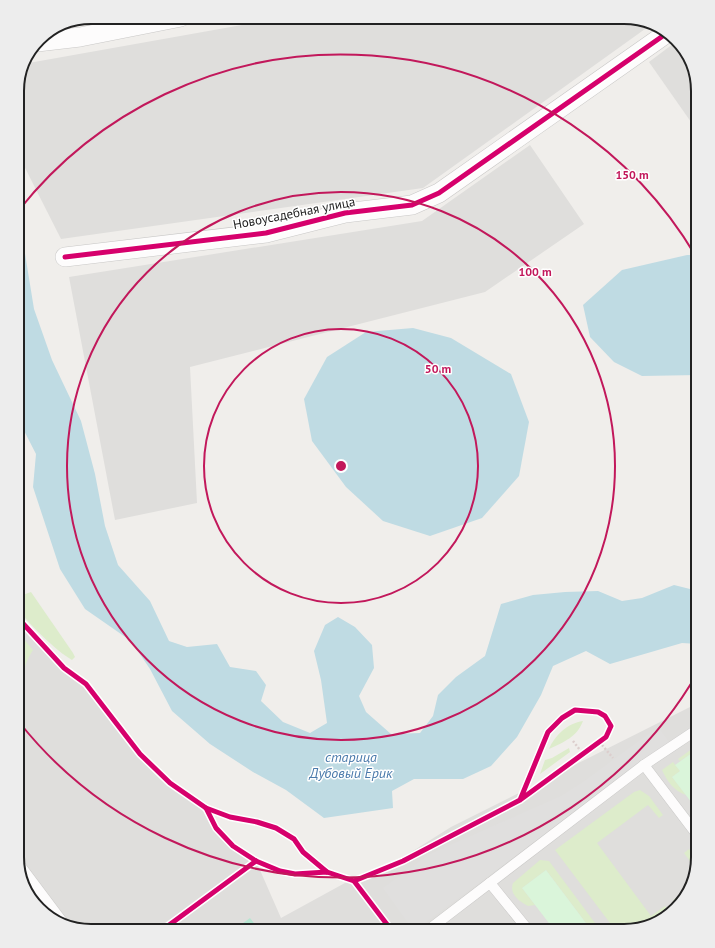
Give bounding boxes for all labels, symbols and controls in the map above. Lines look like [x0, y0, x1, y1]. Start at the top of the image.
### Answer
text: 150 m [615, 167, 649, 182]
street label: Новоусадебная улица [231, 193, 357, 233]
text: 100 m [518, 264, 552, 279]
text: 50 m [425, 361, 451, 376]
centre of rings [334, 459, 348, 473]
water label: старица Дубовый Ерик [309, 748, 393, 782]

